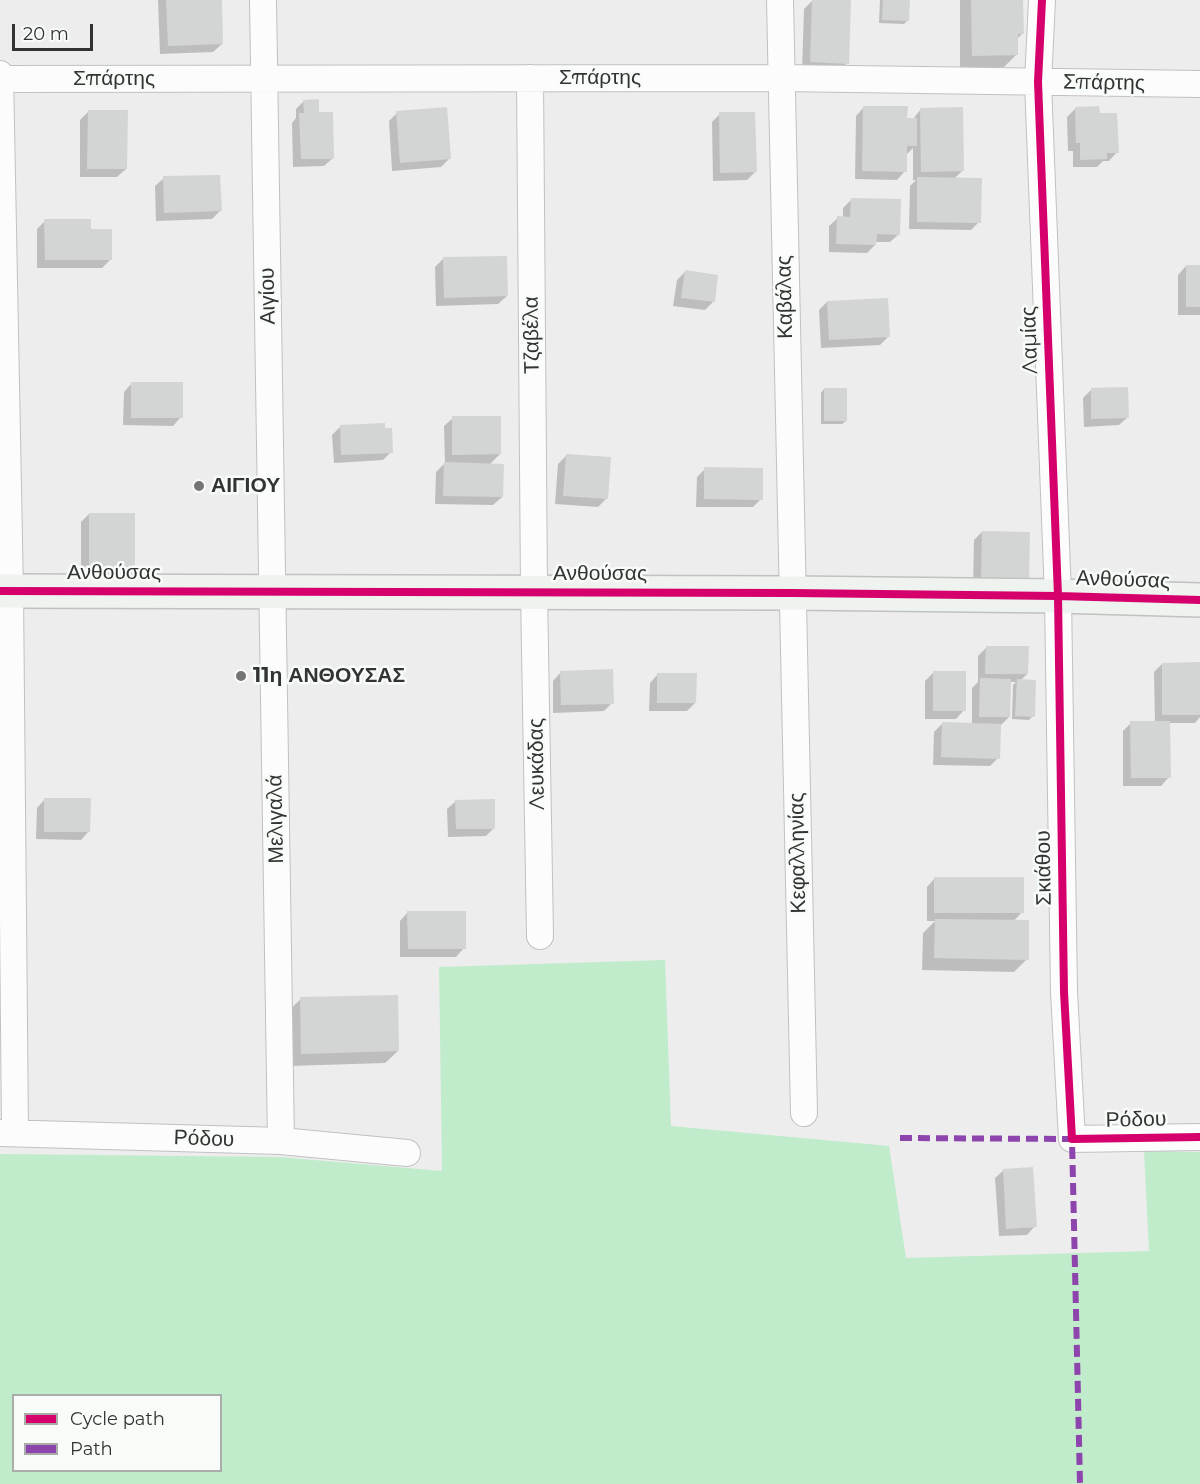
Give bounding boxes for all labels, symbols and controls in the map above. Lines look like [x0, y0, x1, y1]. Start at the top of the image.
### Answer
scale bar [15, 12, 96, 50]
text: 20 m [23, 23, 69, 45]
street label: Σπάρτης [559, 65, 641, 91]
street label: Σπάρτης [73, 66, 155, 92]
street label: Σπάρτης [1063, 70, 1145, 96]
street label: Καβάλας [772, 255, 798, 339]
street label: Αιγίου [255, 267, 281, 325]
street label: Τζαβέλα [519, 296, 545, 374]
street label: Λαμίας [1016, 306, 1044, 374]
place label: ΑΙΓΙΟΥ [211, 473, 280, 499]
marker: ΑΙΓΙΟΥ [192, 479, 206, 493]
street label: Ανθούσας [67, 560, 161, 586]
street label: Ανθούσας [553, 561, 647, 587]
street label: Ανθούσας [1075, 566, 1171, 594]
place label: 11η ΑΝΘΟΥΣΑΣ [253, 663, 405, 689]
marker: 11η ΑΝΘΟΥΣΑΣ [234, 669, 248, 683]
street label: Λευκάδας [524, 718, 550, 810]
street label: Μελιγαλά [263, 774, 289, 864]
street label: Κεφαλληνίας [784, 792, 812, 914]
street label: Σκιάθου [1031, 830, 1057, 906]
street label: Ρόδου [1106, 1107, 1166, 1133]
street label: Ρόδου [173, 1125, 235, 1153]
legend [12, 1394, 222, 1472]
text: Cycle path [70, 1408, 165, 1430]
text: Path [70, 1438, 113, 1460]

